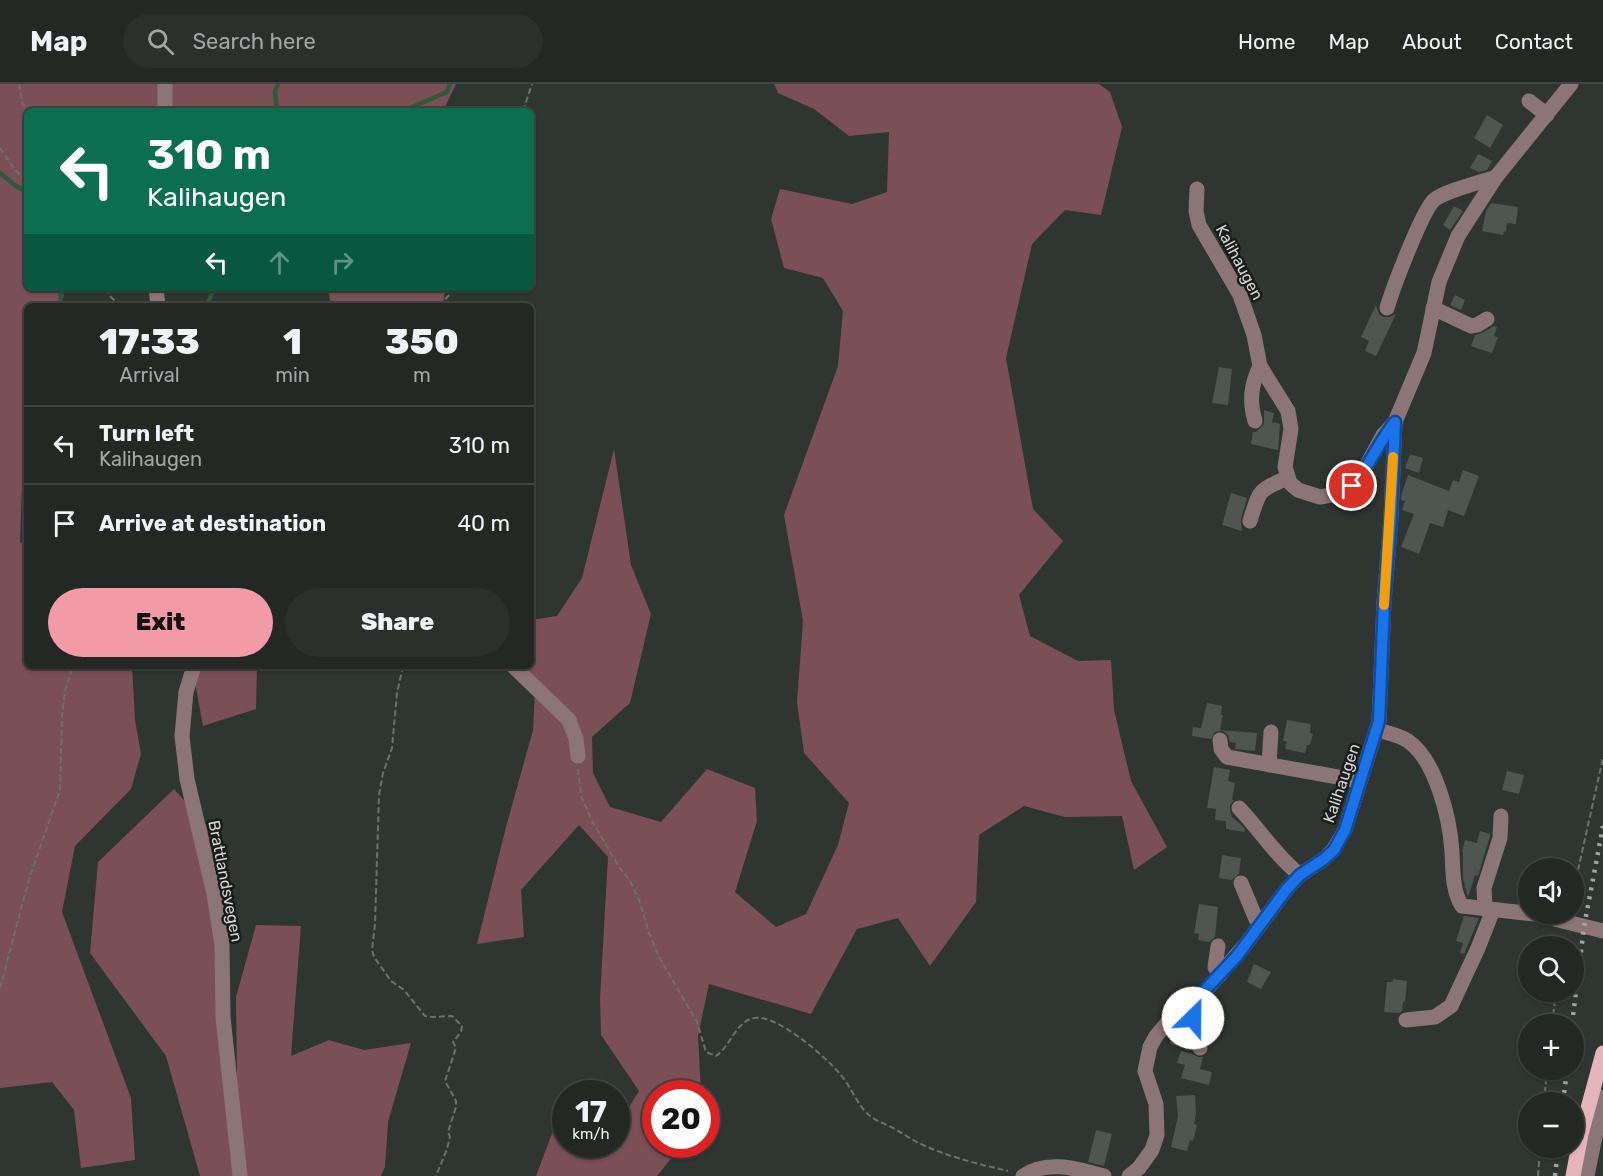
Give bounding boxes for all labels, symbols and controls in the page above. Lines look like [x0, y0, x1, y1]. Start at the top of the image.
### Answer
search box [123, 14, 543, 68]
text: Map [30, 25, 87, 58]
icon: search [144, 25, 177, 58]
text: Search here [192, 28, 316, 55]
text: Home [1238, 29, 1295, 54]
text: Map [1328, 29, 1369, 54]
text: About [1402, 29, 1462, 54]
text: Contact [1495, 29, 1573, 54]
text: 310 m [147, 130, 271, 180]
icon: left [48, 132, 126, 210]
text: Kalihaugen [147, 181, 286, 213]
street label: Kalihaugen [1212, 221, 1267, 303]
icon: left [200, 246, 233, 279]
icon: ahead [263, 246, 296, 279]
icon: right [326, 246, 359, 279]
text: 17:33 [99, 320, 200, 363]
text: 1 [283, 320, 302, 363]
text: 350 [385, 320, 459, 363]
text: Arrival [120, 363, 180, 387]
text: min [275, 363, 310, 387]
text: m [413, 363, 431, 387]
text: Turn left [99, 420, 194, 447]
icon: left [48, 429, 81, 462]
text: 310 m [449, 432, 510, 459]
text: Kalihaugen [99, 447, 202, 471]
pin [1326, 460, 1377, 511]
icon: arrive [1335, 469, 1368, 502]
icon: arrive [48, 507, 81, 540]
text: Arrive at destination [99, 510, 326, 537]
text: 40 m [457, 510, 510, 537]
button: Exit [48, 588, 273, 657]
button: Share [285, 588, 510, 657]
street label: Kalihaugen [1319, 741, 1364, 825]
street label: Brattlandsvegen [204, 819, 247, 944]
map controls [1518, 858, 1584, 1158]
button: sound [1518, 858, 1584, 924]
button: search [1518, 936, 1584, 1002]
position arrow [1161, 986, 1225, 1050]
button: + [1518, 1014, 1584, 1080]
speed limit sign: 20 [642, 1080, 720, 1158]
button: − [1518, 1092, 1584, 1158]
text: 17 [575, 1094, 607, 1130]
text: km/h [572, 1125, 610, 1143]

